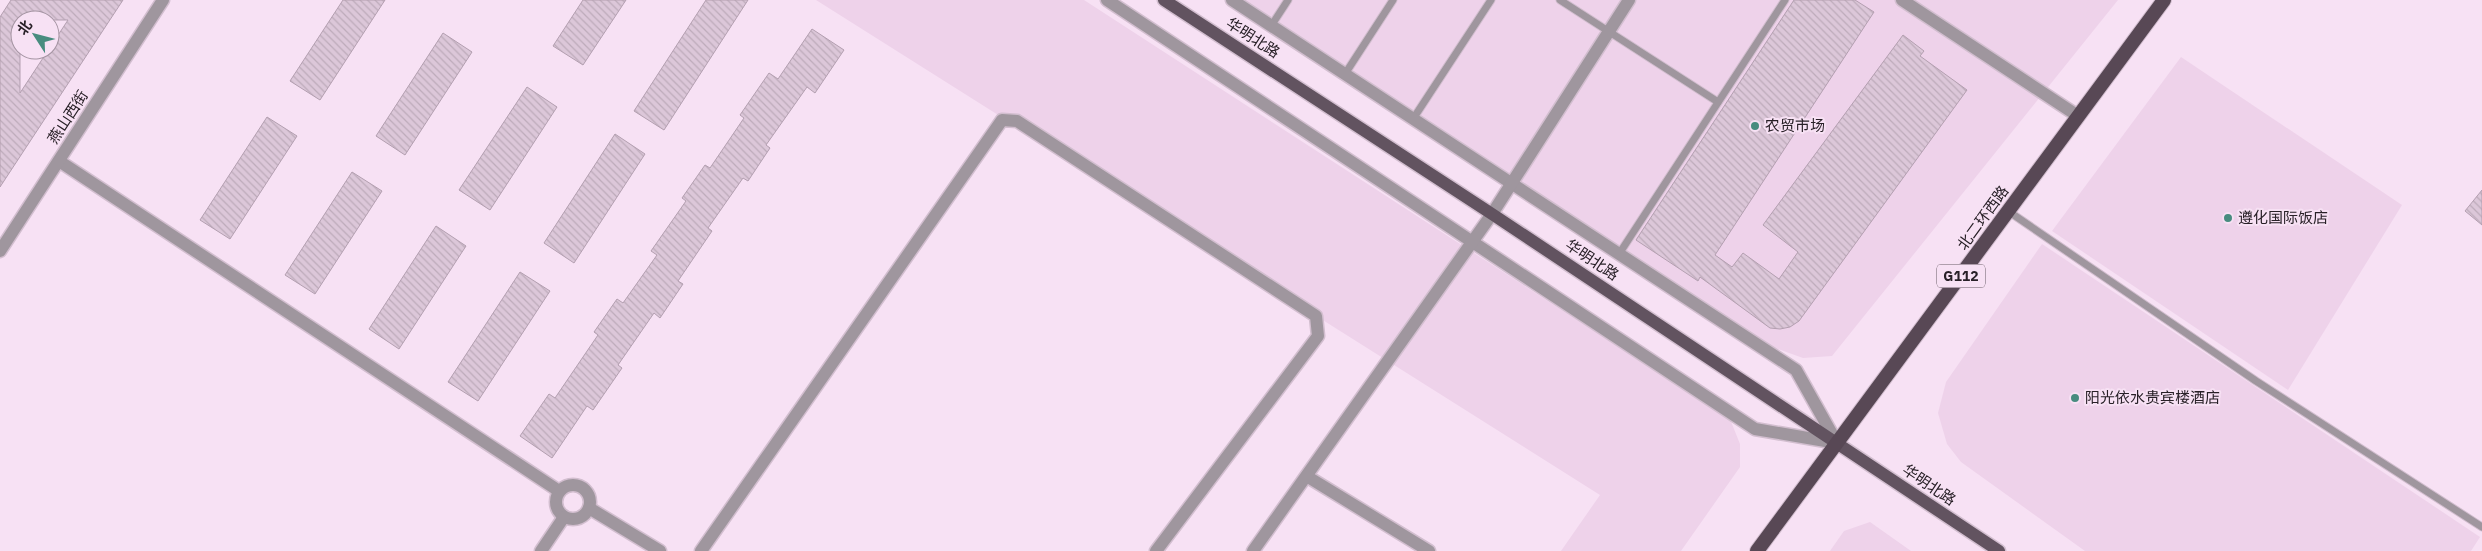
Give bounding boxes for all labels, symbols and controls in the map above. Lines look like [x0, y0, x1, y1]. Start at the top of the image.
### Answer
north arrow [10, 10, 60, 60]
street label: 华明北路 [1223, 13, 1284, 62]
text: 北 [13, 16, 36, 38]
street label: 燕山西街 [43, 86, 92, 147]
place label: 农贸市场 [1765, 116, 1825, 135]
marker: 农贸市场 [1749, 120, 1761, 132]
street label: 北二环西路 [1953, 182, 2012, 254]
place label: 遵化国际饭店 [2238, 208, 2328, 227]
marker: 遵化国际饭店 [2222, 212, 2234, 224]
street label: 华明北路 [1562, 235, 1622, 284]
road number: G112 [1937, 264, 1985, 288]
place label: 阳光依水贵宾楼酒店 [2085, 388, 2220, 407]
marker: 阳光依水贵宾楼酒店 [2069, 392, 2081, 404]
street label: 华明北路 [1899, 460, 1959, 509]

